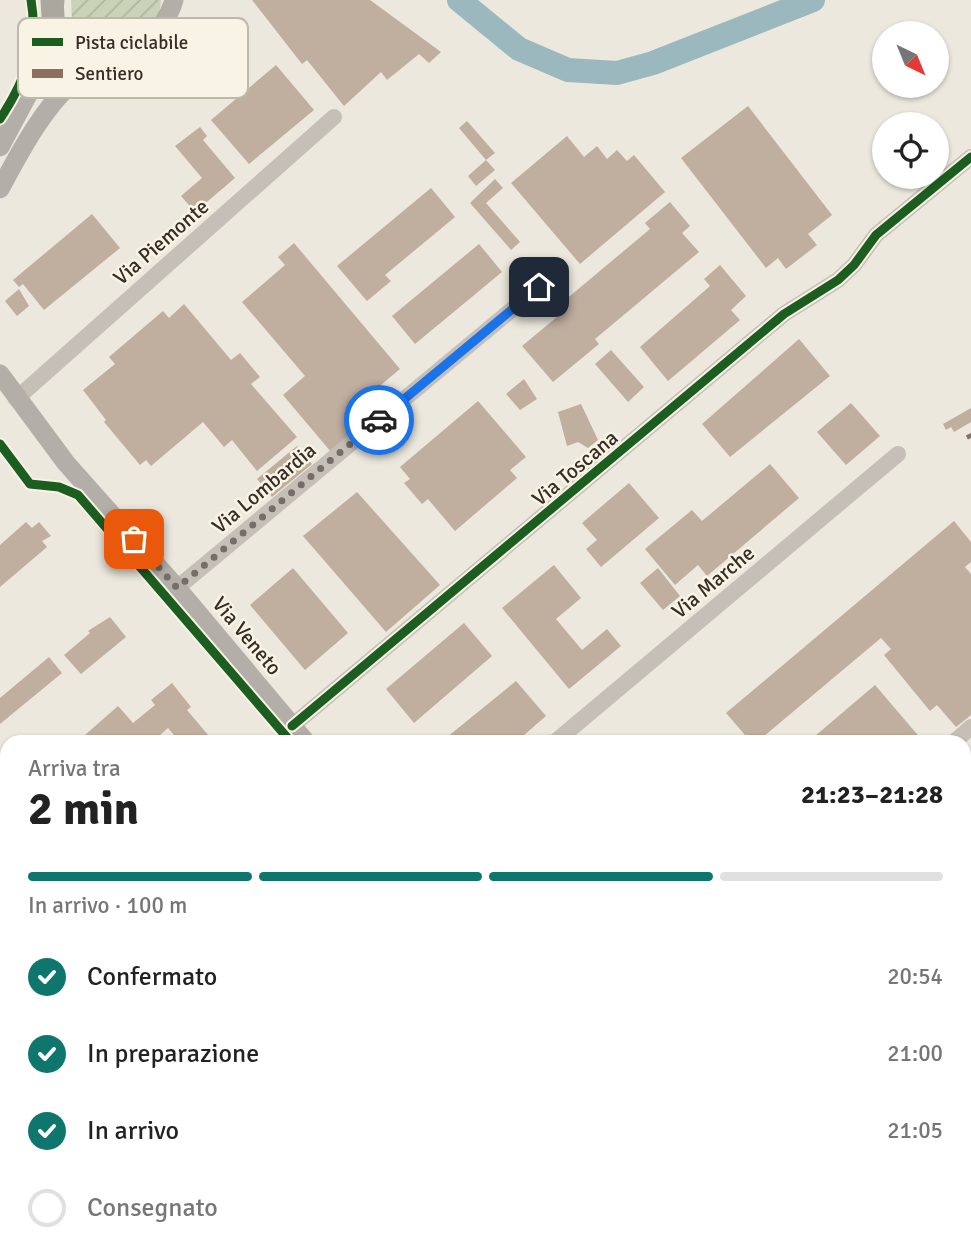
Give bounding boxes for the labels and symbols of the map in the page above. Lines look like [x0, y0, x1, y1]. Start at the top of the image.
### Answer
legend [18, 18, 248, 98]
north arrow [872, 21, 948, 98]
text: Pista ciclabile [75, 31, 188, 55]
text: Sentiero [75, 62, 144, 86]
street label: Via Piemonte [108, 194, 214, 290]
pin [509, 257, 569, 317]
courier [344, 385, 414, 455]
street label: Via Toscana [527, 424, 623, 512]
street label: Via Lombardia [207, 437, 321, 539]
pin [104, 509, 164, 569]
street label: Via Marche [666, 540, 760, 624]
street label: Via Veneto [207, 591, 287, 681]

